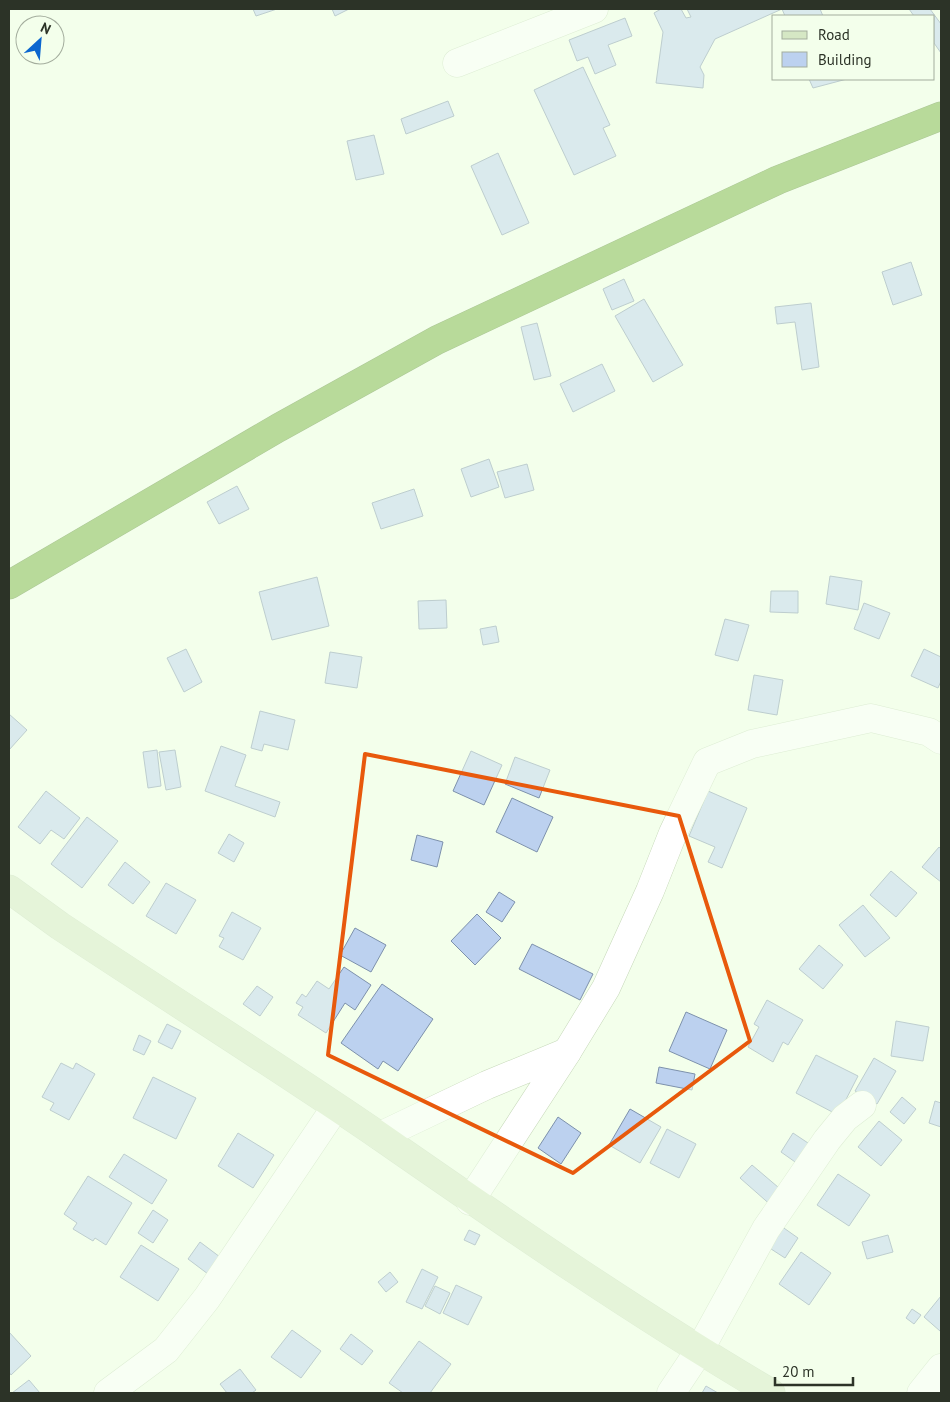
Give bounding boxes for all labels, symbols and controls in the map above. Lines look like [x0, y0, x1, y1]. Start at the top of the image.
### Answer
north arrow [15, 15, 65, 65]
legend [772, 15, 935, 80]
text: N [38, 18, 54, 38]
text: Road [818, 25, 850, 44]
text: Building [818, 50, 872, 69]
scale bar [775, 1354, 852, 1386]
text: 20 m [782, 1362, 815, 1381]

